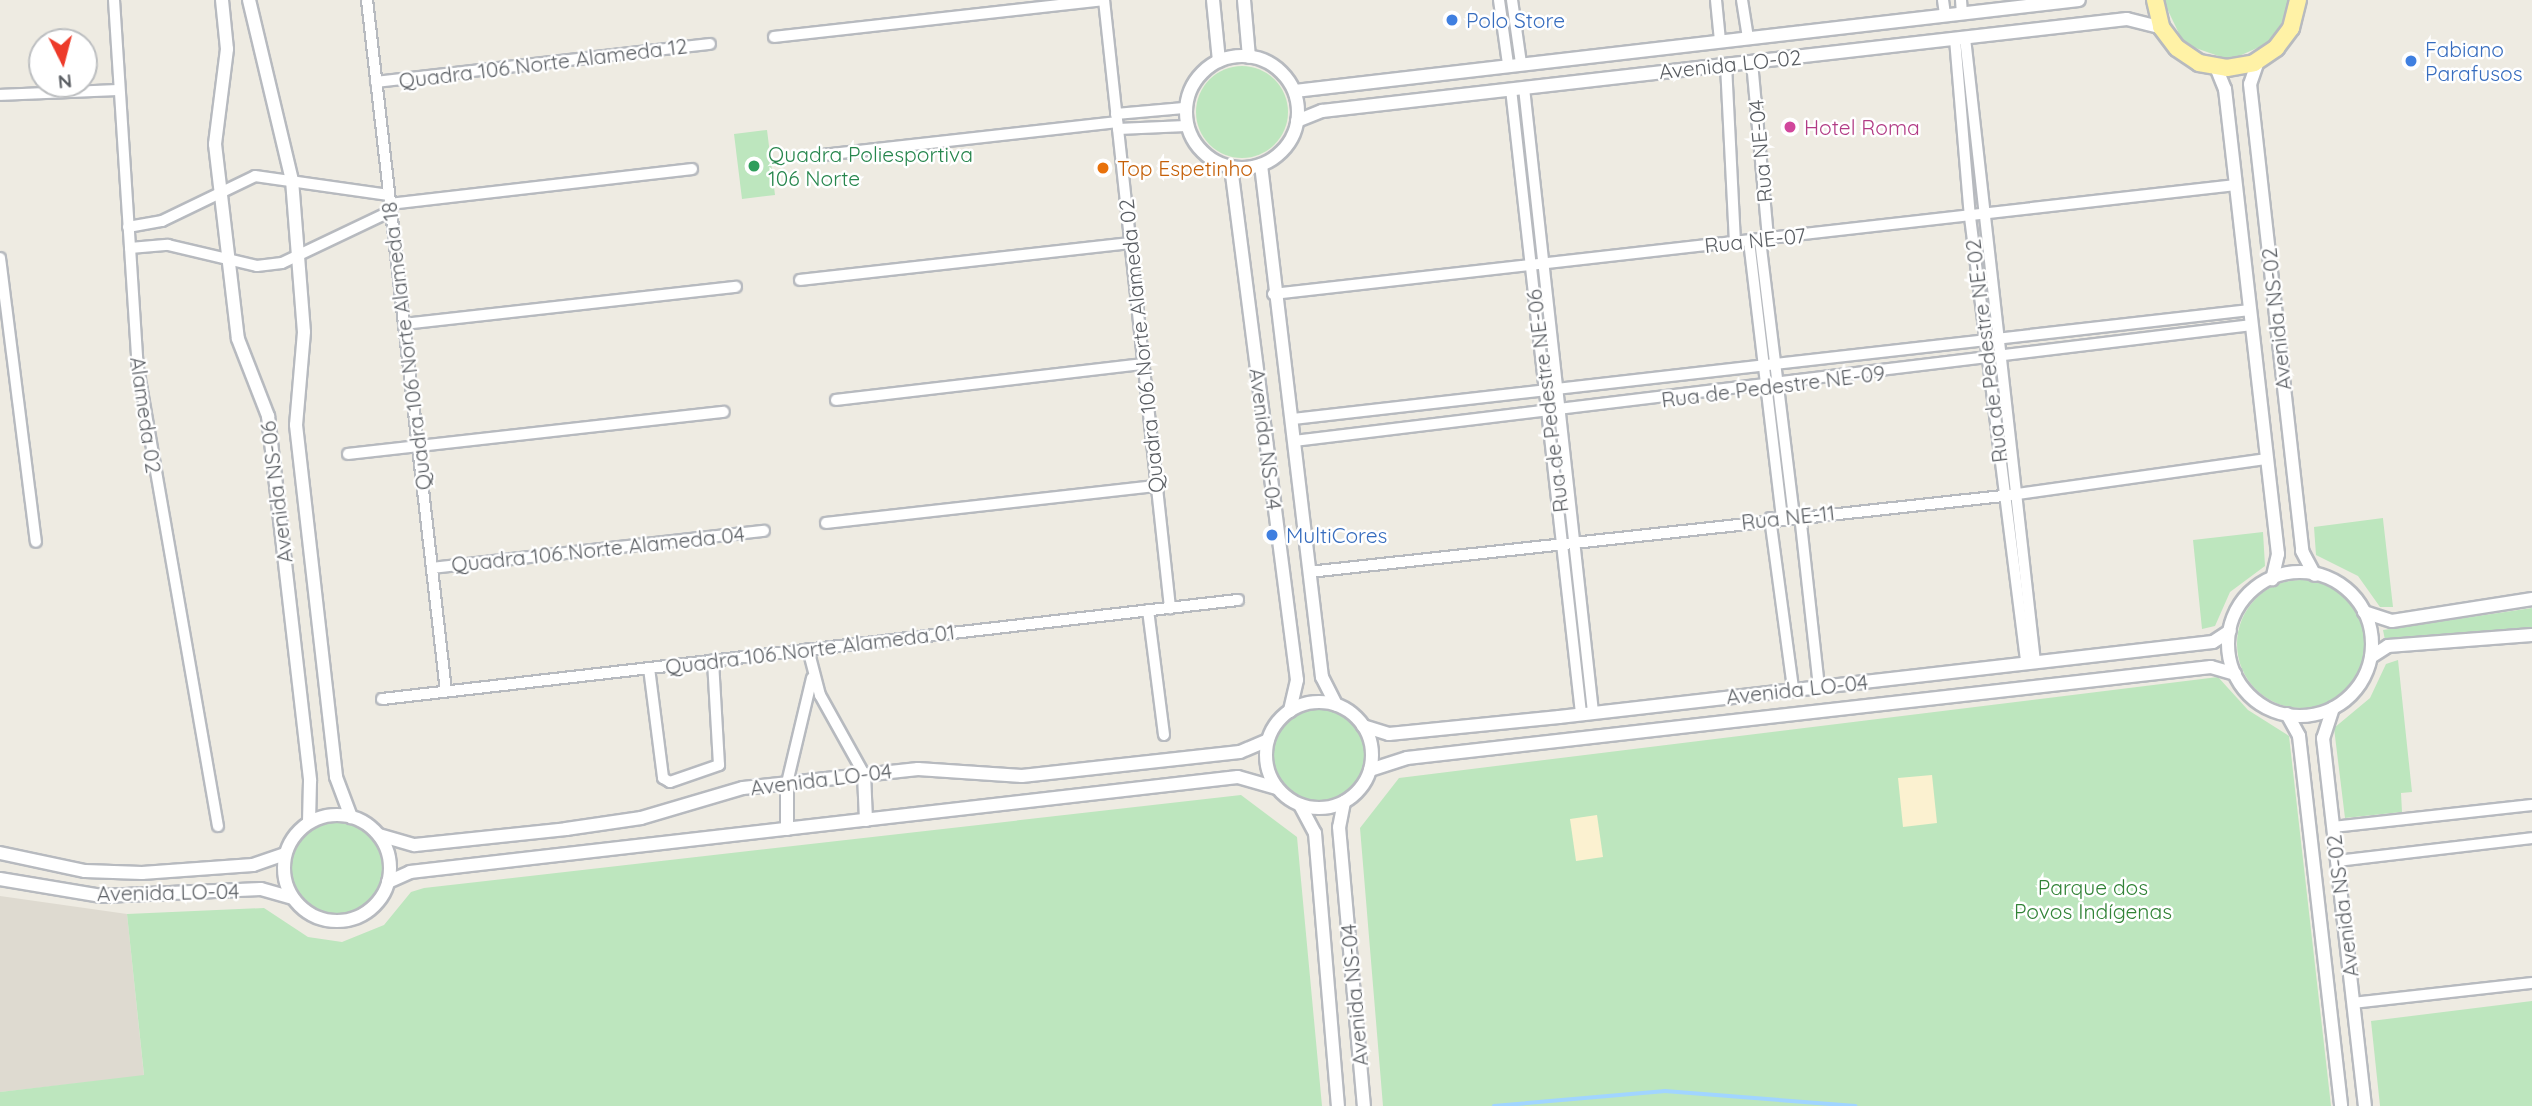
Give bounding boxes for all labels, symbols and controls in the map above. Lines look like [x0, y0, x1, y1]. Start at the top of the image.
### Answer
place label: Polo Store [1466, 7, 1565, 33]
marker: Polo Store [1444, 12, 1460, 28]
north arrow [28, 28, 98, 98]
street label: Quadra 106 Norte Alameda 12 [397, 33, 689, 93]
place label: Fabiano Parafusos [2425, 36, 2523, 86]
street label: Avenida LO-02 [1658, 44, 1802, 84]
marker: Fabiano Parafusos [2403, 53, 2419, 69]
text: N [57, 69, 73, 95]
street label: Rua NE-04 [1743, 98, 1777, 204]
place label: Hotel Roma [1804, 114, 1920, 140]
marker: Hotel Roma [1782, 119, 1798, 135]
place label: Quadra Poliesportiva 106 Norte [768, 141, 973, 191]
place label: Top Espetinho [1117, 155, 1253, 181]
marker: Quadra Poliesportiva 106 Norte [746, 158, 762, 174]
marker: Top Espetinho [1095, 160, 1111, 176]
street label: Quadra 106 Norte Alameda 02 [1113, 198, 1169, 494]
street label: Quadra 106 Norte Alameda 18 [376, 200, 436, 492]
street label: Rua NE-07 [1703, 222, 1807, 258]
street label: Rua de Pedestre NE-02 [1960, 238, 2012, 464]
street label: Avenida NS-02 [2256, 247, 2296, 391]
street label: Rua de Pedestre NE-06 [1521, 288, 1573, 514]
street label: Alameda 02 [125, 355, 167, 475]
street label: Rua de Pedestre NE-09 [1660, 360, 1886, 412]
street label: Avenida NS-04 [1245, 367, 1287, 511]
street label: Avenida NS-06 [255, 420, 297, 564]
street label: Rua NE-11 [1740, 500, 1836, 534]
street label: Quadra 106 Norte Alameda 04 [450, 521, 746, 577]
place label: MultiCores [1286, 522, 1387, 548]
marker: MultiCores [1264, 527, 1280, 543]
street label: Quadra 106 Norte Alameda 01 [664, 619, 956, 679]
street label: Avenida LO-04 [1725, 669, 1869, 709]
street label: Avenida LO-04 [749, 758, 893, 800]
street label: Avenida NS-02 [2321, 833, 2363, 979]
park label: Parque dos Povos Indígenas [2014, 874, 2172, 924]
street label: Avenida LO-04 [97, 878, 239, 906]
street label: Avenida NS-04 [1335, 923, 1373, 1067]

